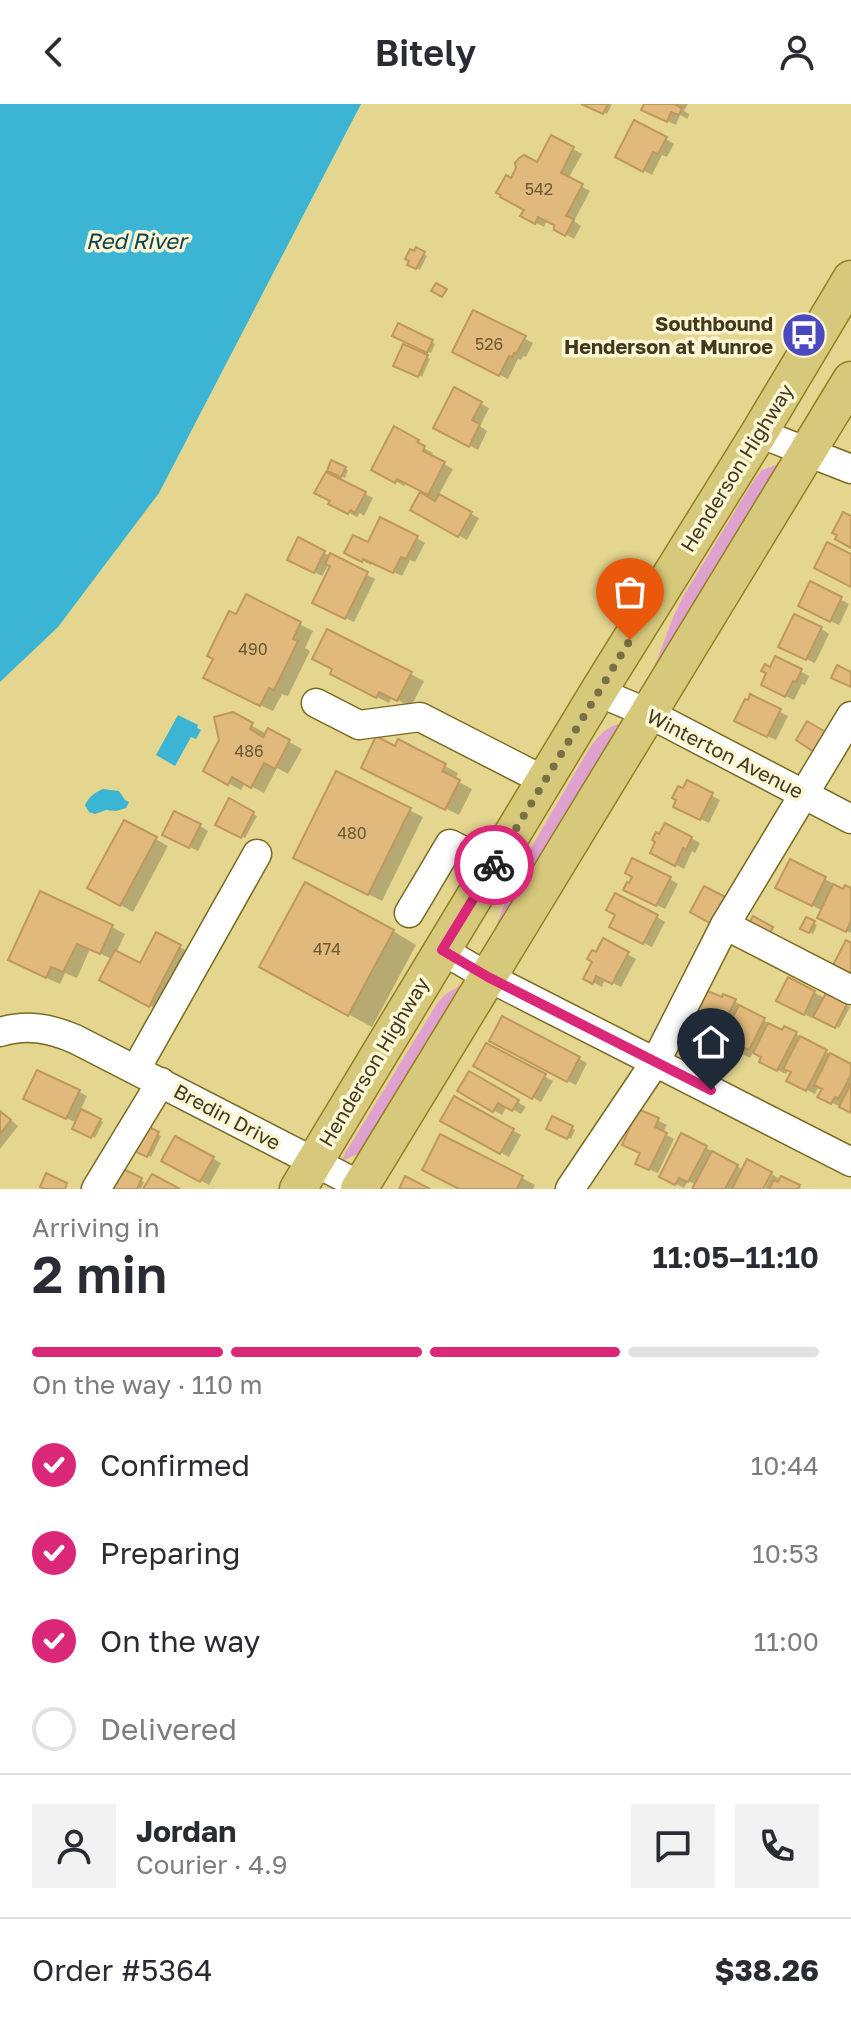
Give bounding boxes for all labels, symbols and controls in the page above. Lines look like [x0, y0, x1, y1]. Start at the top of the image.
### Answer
icon: back [32, 30, 76, 74]
icon: person [775, 30, 819, 74]
text: Bitely [375, 31, 476, 74]
house number: 542 [525, 179, 553, 199]
water label: Red River [86, 227, 190, 254]
place label: Southbound Henderson at Munroe [564, 311, 773, 358]
bus stop icon: Southbound Henderson at Munroe [780, 311, 828, 359]
house number: 526 [475, 334, 503, 354]
street label: Henderson Highway [675, 379, 798, 556]
pin [596, 558, 664, 640]
icon: bag [608, 570, 652, 614]
house number: 490 [238, 639, 268, 659]
street label: Winterton Avenue [643, 703, 808, 803]
house number: 486 [234, 741, 264, 761]
house number: 480 [337, 823, 367, 843]
courier [454, 825, 534, 905]
icon: bike [472, 843, 516, 887]
house number: 474 [313, 939, 341, 959]
street label: Henderson Highway [313, 972, 433, 1151]
pin [677, 1008, 745, 1090]
icon: home [689, 1020, 733, 1064]
street label: Bredin Drive [170, 1078, 285, 1154]
text: Arriving in [32, 1212, 160, 1243]
text: 11:05–11:10 [653, 1239, 819, 1275]
text: 2 min [32, 1242, 167, 1304]
text: On the way · 110 m [32, 1369, 263, 1400]
icon: check [32, 1443, 76, 1487]
text: Confirmed [100, 1447, 250, 1483]
text: 10:44 [751, 1450, 819, 1481]
icon: check [32, 1531, 76, 1575]
text: Preparing [100, 1535, 241, 1571]
text: 10:53 [752, 1538, 819, 1569]
icon: check [32, 1619, 76, 1663]
text: On the way [100, 1623, 260, 1659]
text: 11:00 [754, 1626, 819, 1657]
text: Delivered [100, 1711, 237, 1747]
button: person [32, 1804, 116, 1888]
button: chat [631, 1804, 715, 1888]
button: phone [735, 1804, 819, 1888]
text: Jordan [136, 1813, 236, 1849]
text: Courier · 4.9 [136, 1849, 288, 1880]
text: Order #5364 [32, 1952, 212, 1988]
text: $38.26 [714, 1952, 819, 1988]

